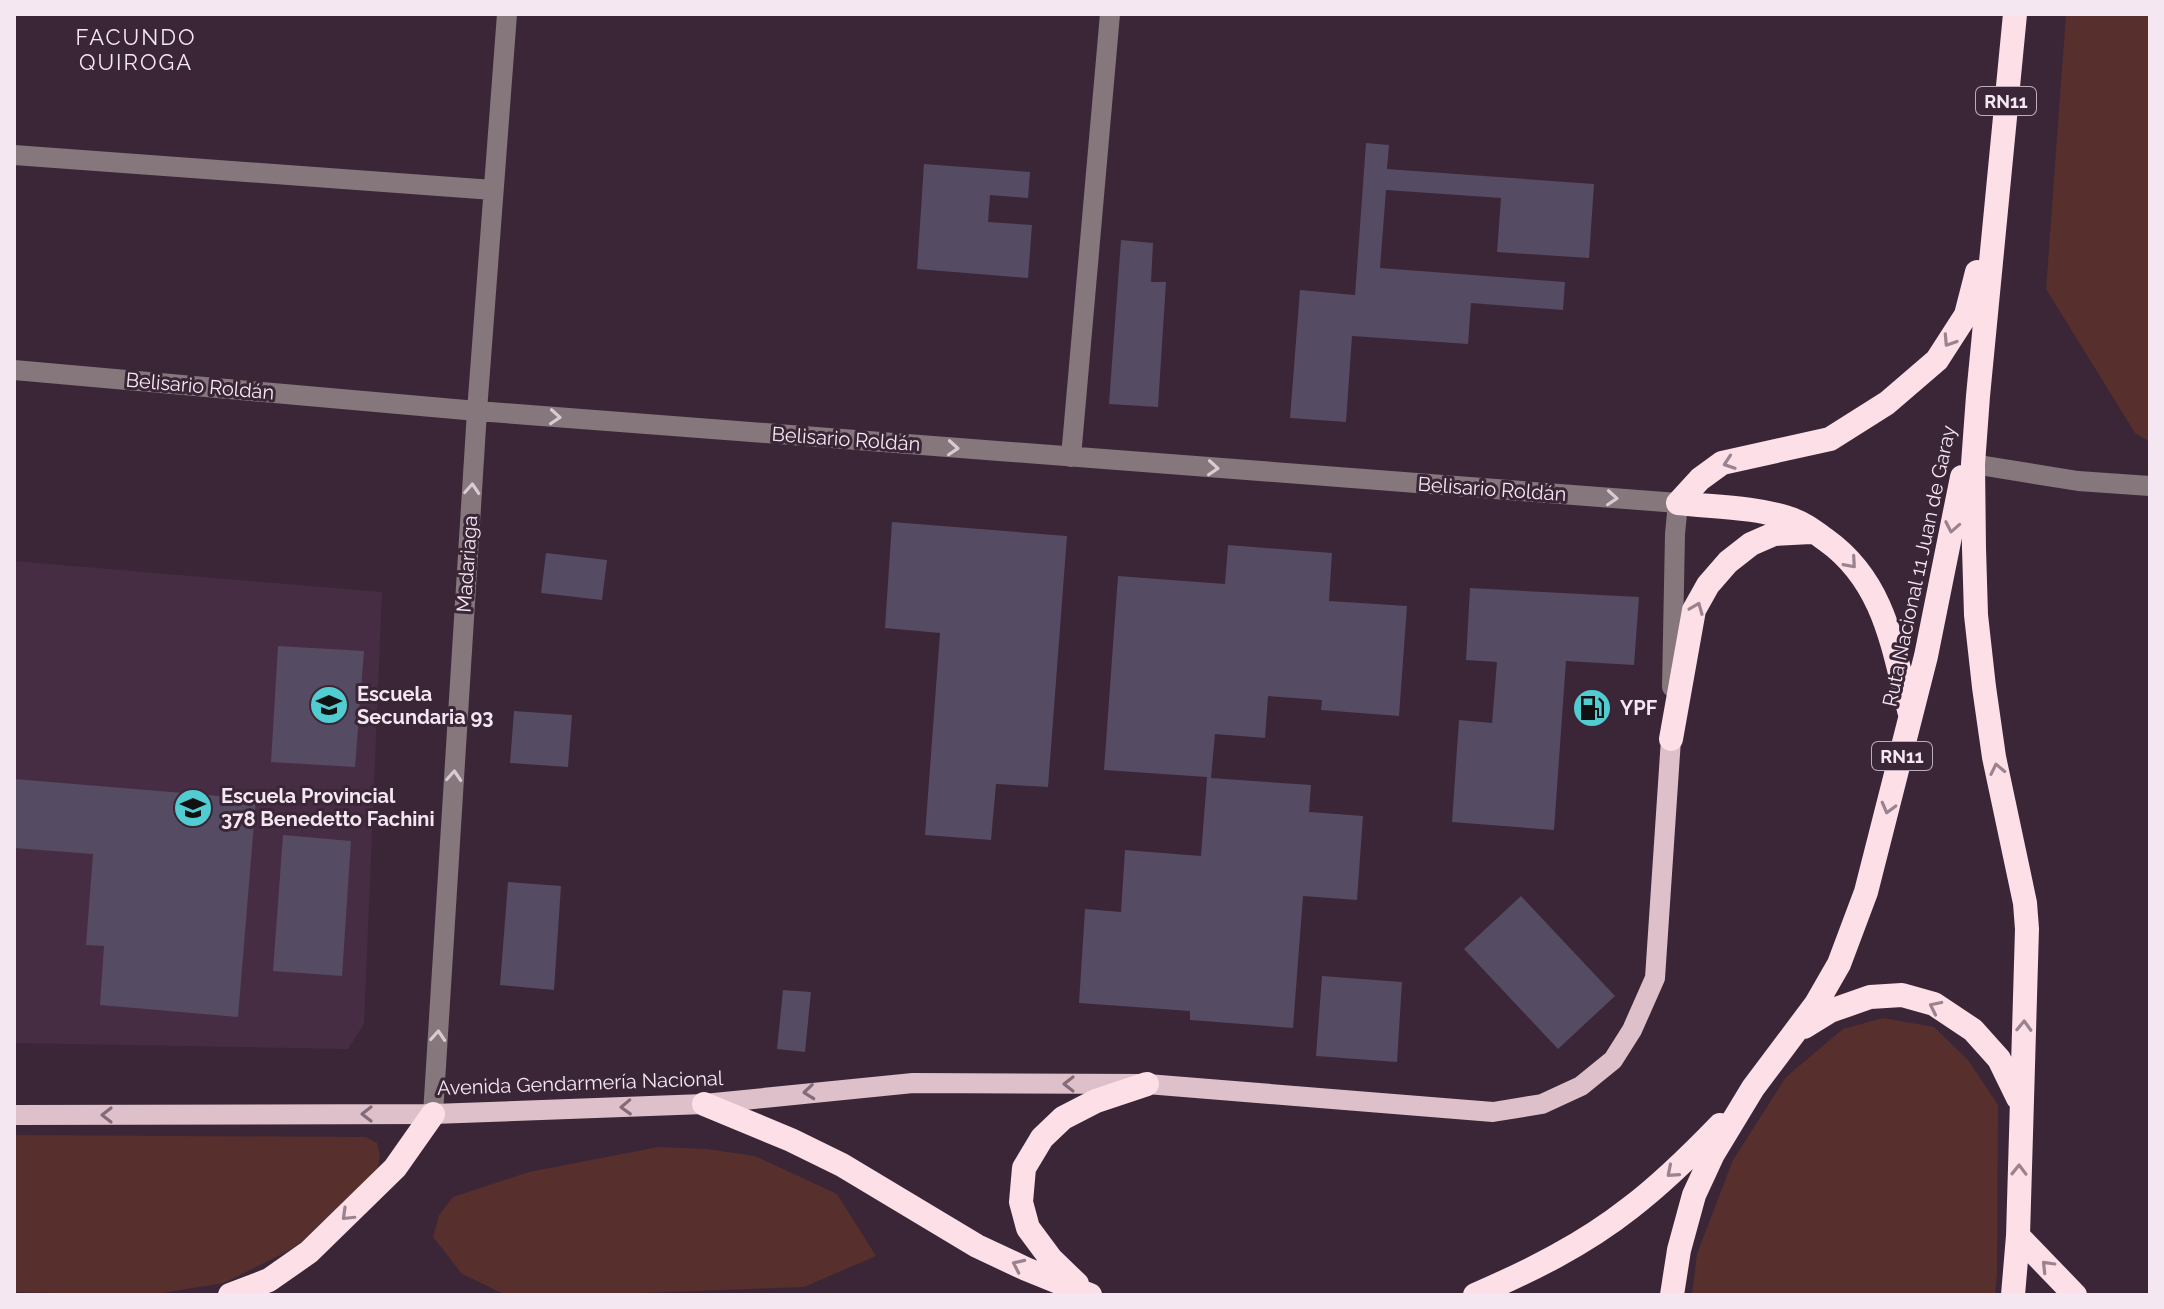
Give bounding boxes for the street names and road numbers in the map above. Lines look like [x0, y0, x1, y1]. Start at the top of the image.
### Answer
road number: RN11 [1976, 87, 2036, 115]
street label: Belisario Roldán [125, 368, 275, 404]
street label: Belisario Roldán [771, 422, 921, 456]
street label: Ruta Nacional 11 Juan de Garay [1877, 423, 1961, 709]
street label: Belisario Roldán [1417, 472, 1567, 506]
street label: Madariaga [452, 515, 482, 613]
road number: RN11 [1872, 742, 1932, 770]
street label: Avenida Gendarmería Nacional [436, 1066, 724, 1100]

